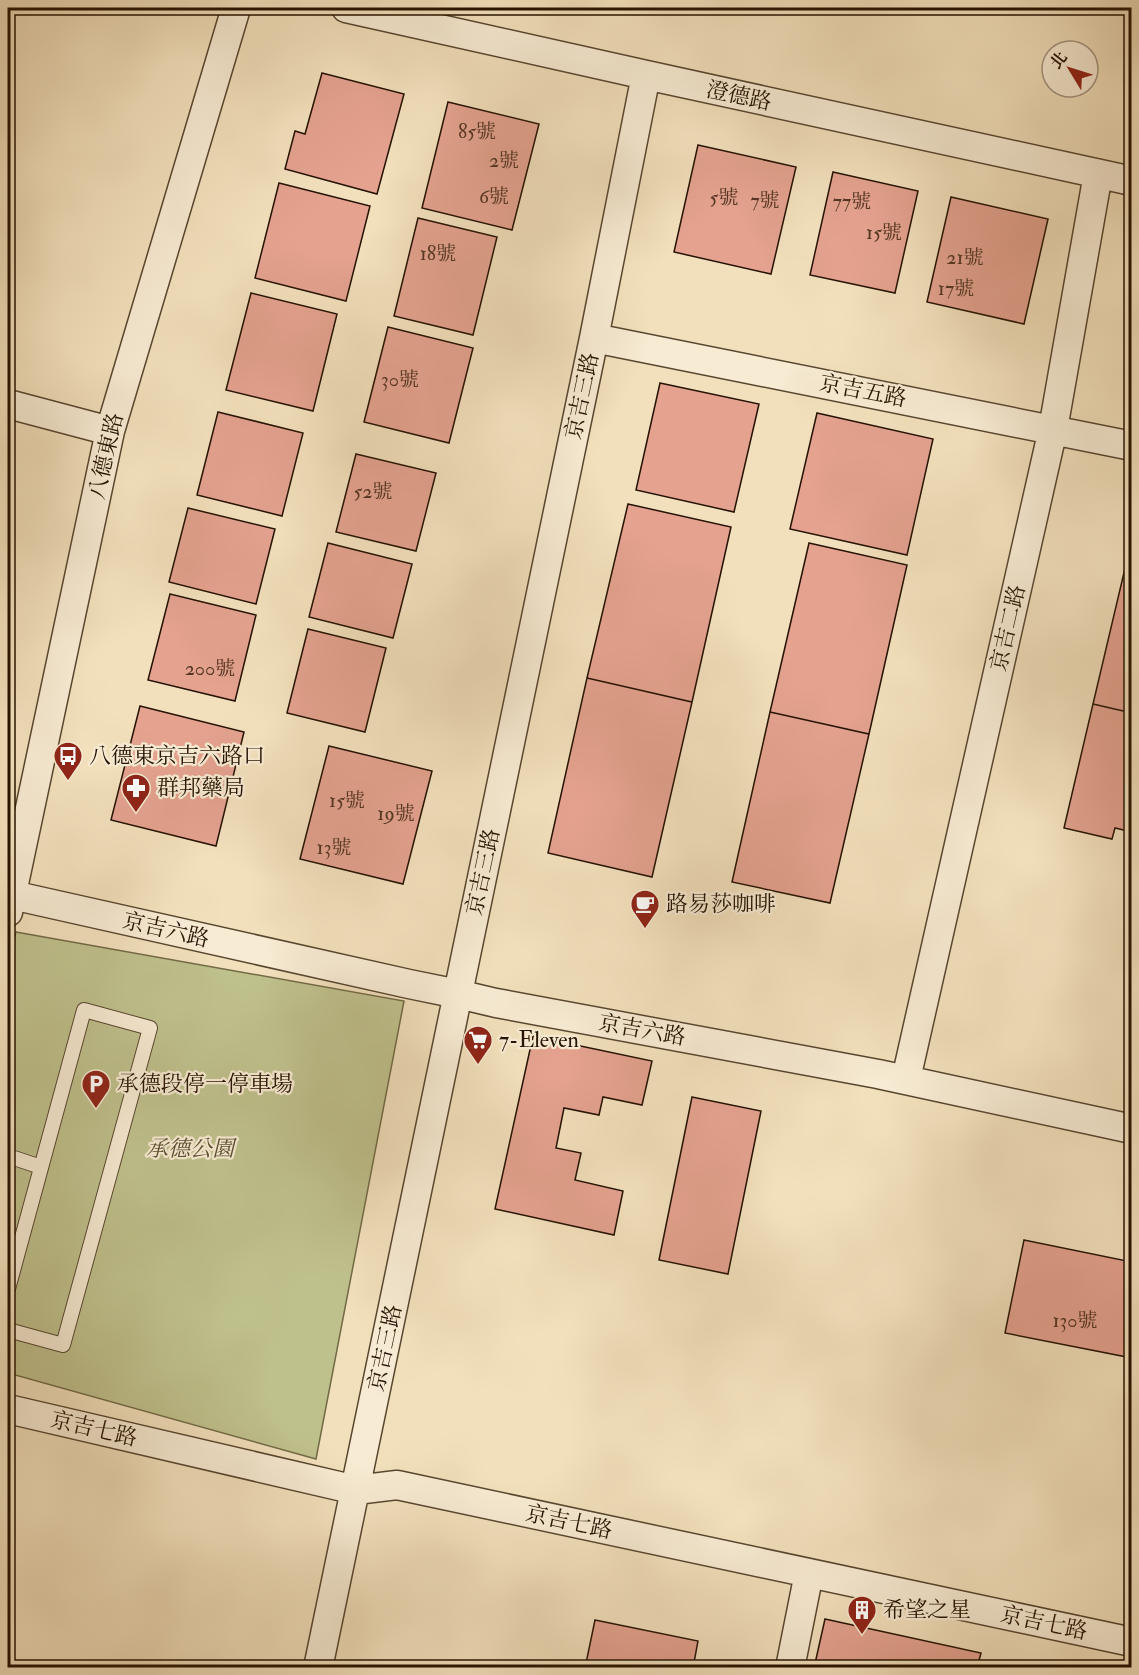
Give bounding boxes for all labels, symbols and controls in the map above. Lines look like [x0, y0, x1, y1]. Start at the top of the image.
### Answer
north arrow [1040, 39, 1100, 99]
text: 北 [1046, 48, 1072, 73]
street label: 澄德路 [704, 75, 774, 117]
house number: 85號 [458, 119, 496, 144]
house number: 2號 [489, 148, 519, 173]
house number: 6號 [479, 184, 509, 209]
house number: 5號 [710, 185, 738, 210]
house number: 7號 [750, 188, 780, 213]
house number: 77號 [833, 189, 871, 214]
house number: 15號 [866, 220, 902, 245]
house number: 18號 [420, 241, 456, 266]
house number: 21號 [946, 245, 984, 270]
house number: 17號 [938, 276, 974, 301]
street label: 京吉三路 [559, 350, 605, 442]
house number: 30號 [381, 367, 419, 392]
street label: 京吉五路 [817, 369, 909, 413]
street label: 八德東路 [82, 410, 130, 502]
house number: 52號 [354, 479, 392, 504]
street label: 京吉二路 [984, 582, 1032, 674]
house number: 200號 [185, 656, 235, 681]
bus stop icon: 八德東京吉六路口 [52, 740, 84, 782]
place label: 八德東京吉六路口 [89, 742, 265, 770]
pharmacy icon: 群邦藥局 [120, 772, 152, 814]
place label: 群邦藥局 [157, 774, 245, 802]
house number: 15號 [329, 788, 365, 813]
house number: 19號 [377, 801, 415, 826]
street label: 京吉三路 [460, 826, 506, 918]
house number: 13號 [317, 835, 351, 860]
cafe icon: 路易莎咖啡 [629, 888, 661, 930]
place label: 路易莎咖啡 [666, 890, 776, 918]
street label: 京吉六路 [120, 906, 212, 954]
street label: 京吉六路 [596, 1009, 688, 1051]
supermarket icon: 7-Eleven [462, 1024, 494, 1066]
place label: 7-Eleven [499, 1026, 579, 1054]
parking icon: 承德段停一停車場 [80, 1068, 112, 1110]
place label: 承德段停一停車場 [117, 1070, 293, 1098]
park label: 承德公園 [146, 1135, 237, 1163]
street label: 京吉三路 [362, 1302, 408, 1394]
house number: 130號 [1052, 1308, 1098, 1333]
street label: 京吉七路 [48, 1405, 140, 1453]
street label: 京吉七路 [523, 1499, 615, 1545]
building icon: 希望之星 [846, 1594, 878, 1636]
place label: 希望之星 [883, 1596, 971, 1624]
street label: 京吉七路 [998, 1600, 1090, 1646]

